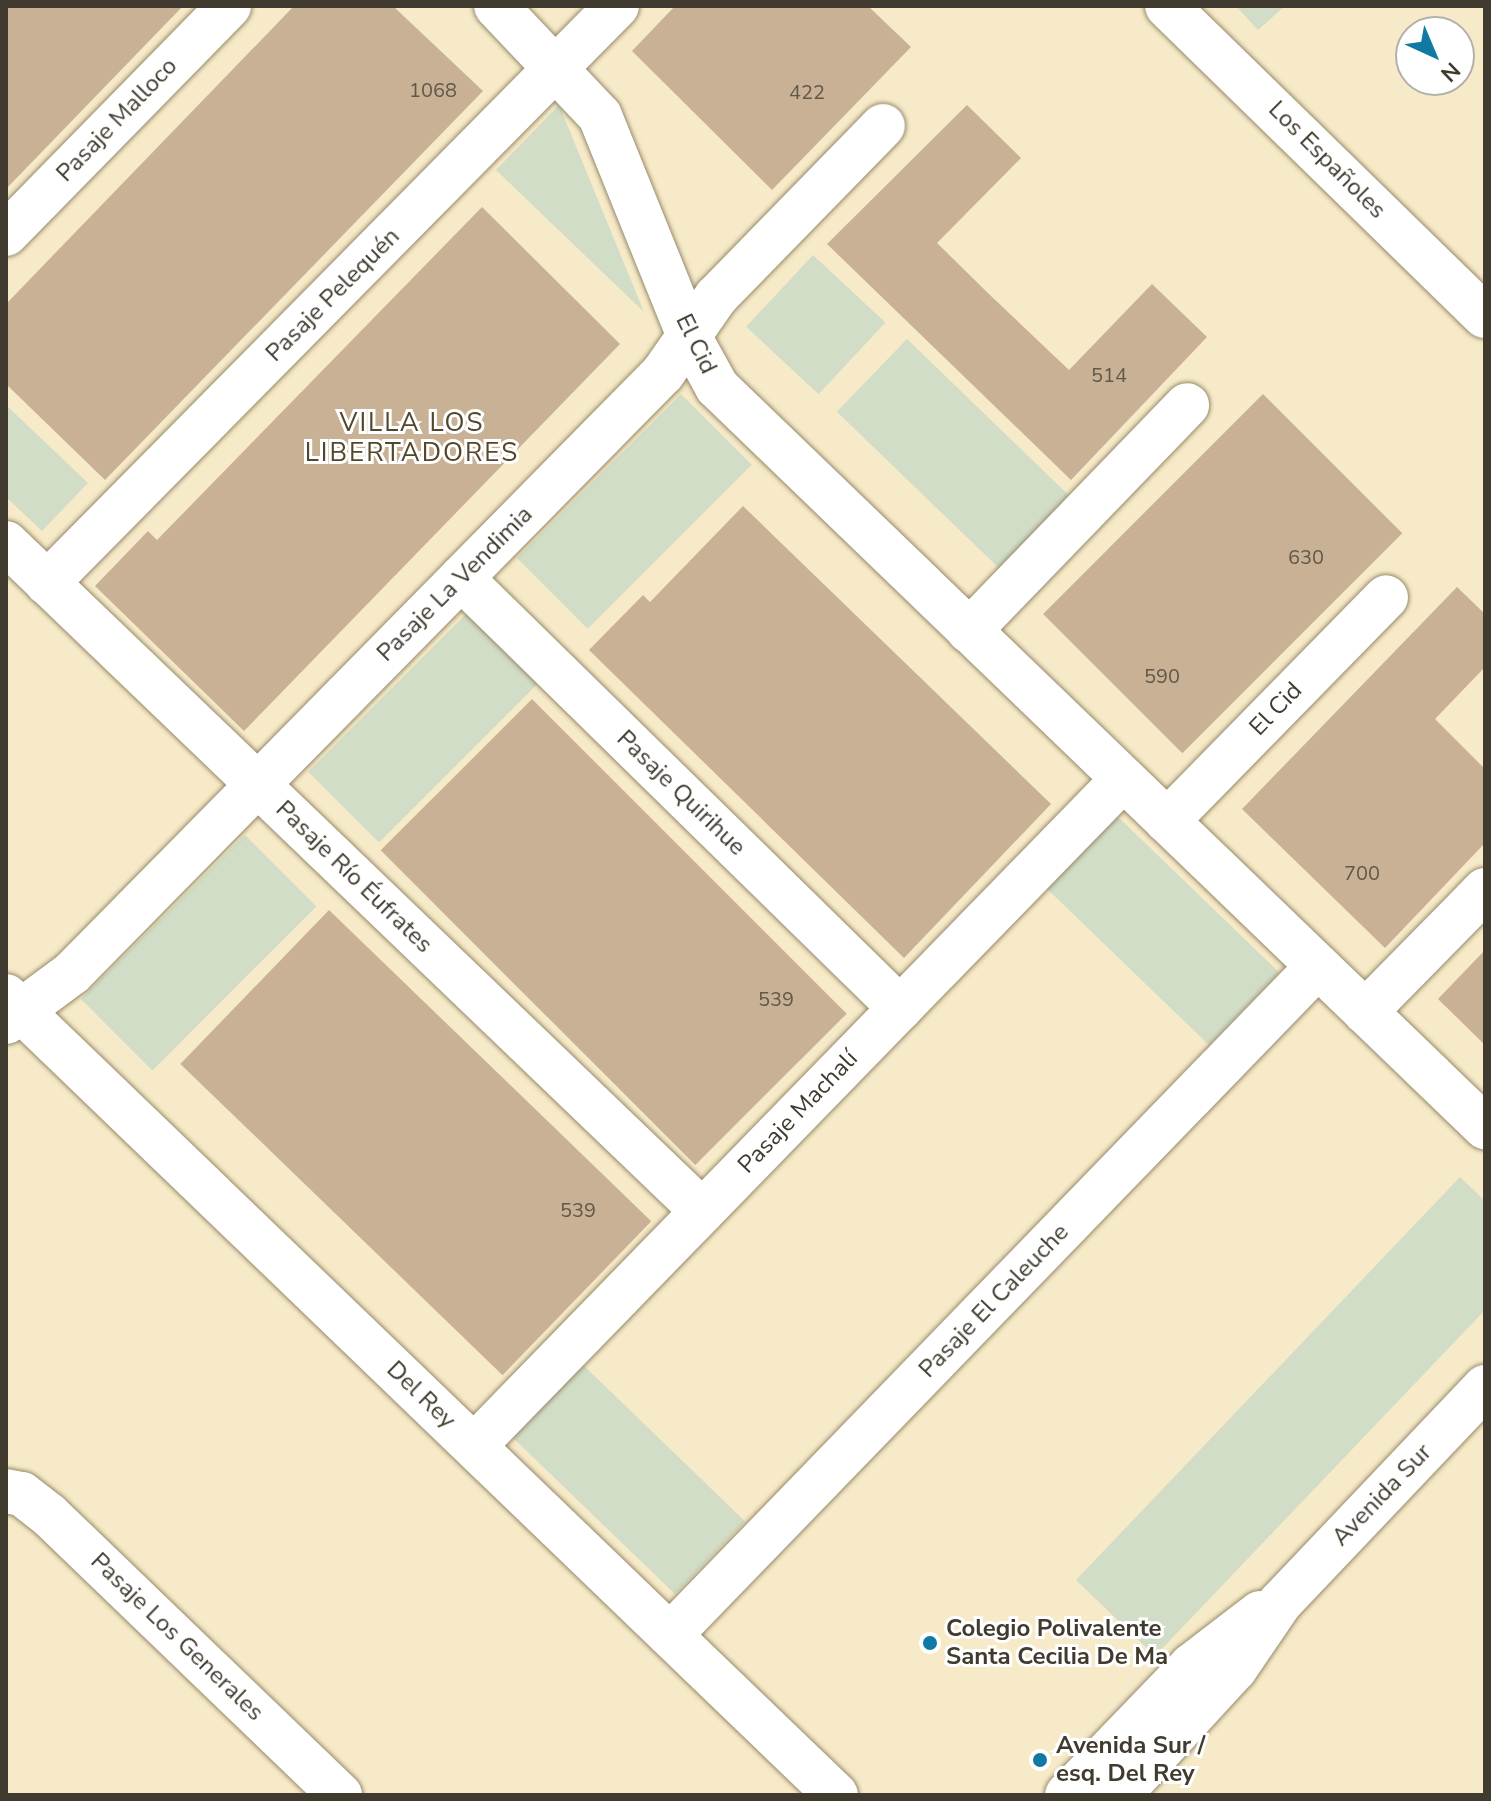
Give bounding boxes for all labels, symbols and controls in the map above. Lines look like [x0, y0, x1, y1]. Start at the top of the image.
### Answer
north arrow [1395, 16, 1475, 96]
street label: Pasaje Malloco [51, 52, 183, 188]
text: N [1434, 55, 1467, 88]
house number: 1068 [409, 78, 457, 102]
house number: 422 [789, 80, 825, 104]
street label: Los Españoles [1262, 95, 1392, 225]
street label: Pasaje Pelequén [260, 222, 406, 368]
street label: El Cid [669, 309, 723, 379]
house number: 514 [1091, 363, 1127, 387]
district label: VILLA LOS LIBERTADORES [305, 407, 519, 468]
street label: Pasaje La Vendimia [371, 500, 539, 668]
house number: 630 [1288, 545, 1324, 569]
house number: 590 [1144, 664, 1180, 688]
street label: El Cid [1244, 676, 1308, 742]
street label: Pasaje Quirihue [611, 724, 751, 862]
street label: Pasaje Río Éufrates [270, 795, 438, 959]
house number: 700 [1344, 861, 1380, 885]
house number: 539 [758, 987, 794, 1011]
street label: Pasaje Machalí [732, 1045, 864, 1179]
house number: 539 [560, 1198, 596, 1222]
street label: Pasaje El Caleuche [913, 1218, 1075, 1384]
street label: Del Rey [381, 1355, 461, 1435]
street label: Avenida Sur [1326, 1438, 1438, 1552]
street label: Pasaje Los Generales [85, 1547, 269, 1727]
place label: Colegio Polivalente Santa Cecilia De Ma [946, 1615, 1168, 1671]
marker: Colegio Polivalente Santa Cecilia De Ma [921, 1634, 939, 1652]
place label: Avenida Sur / esq. Del Rey [1056, 1732, 1205, 1788]
marker: Avenida Sur / esq. Del Rey [1031, 1751, 1049, 1769]

